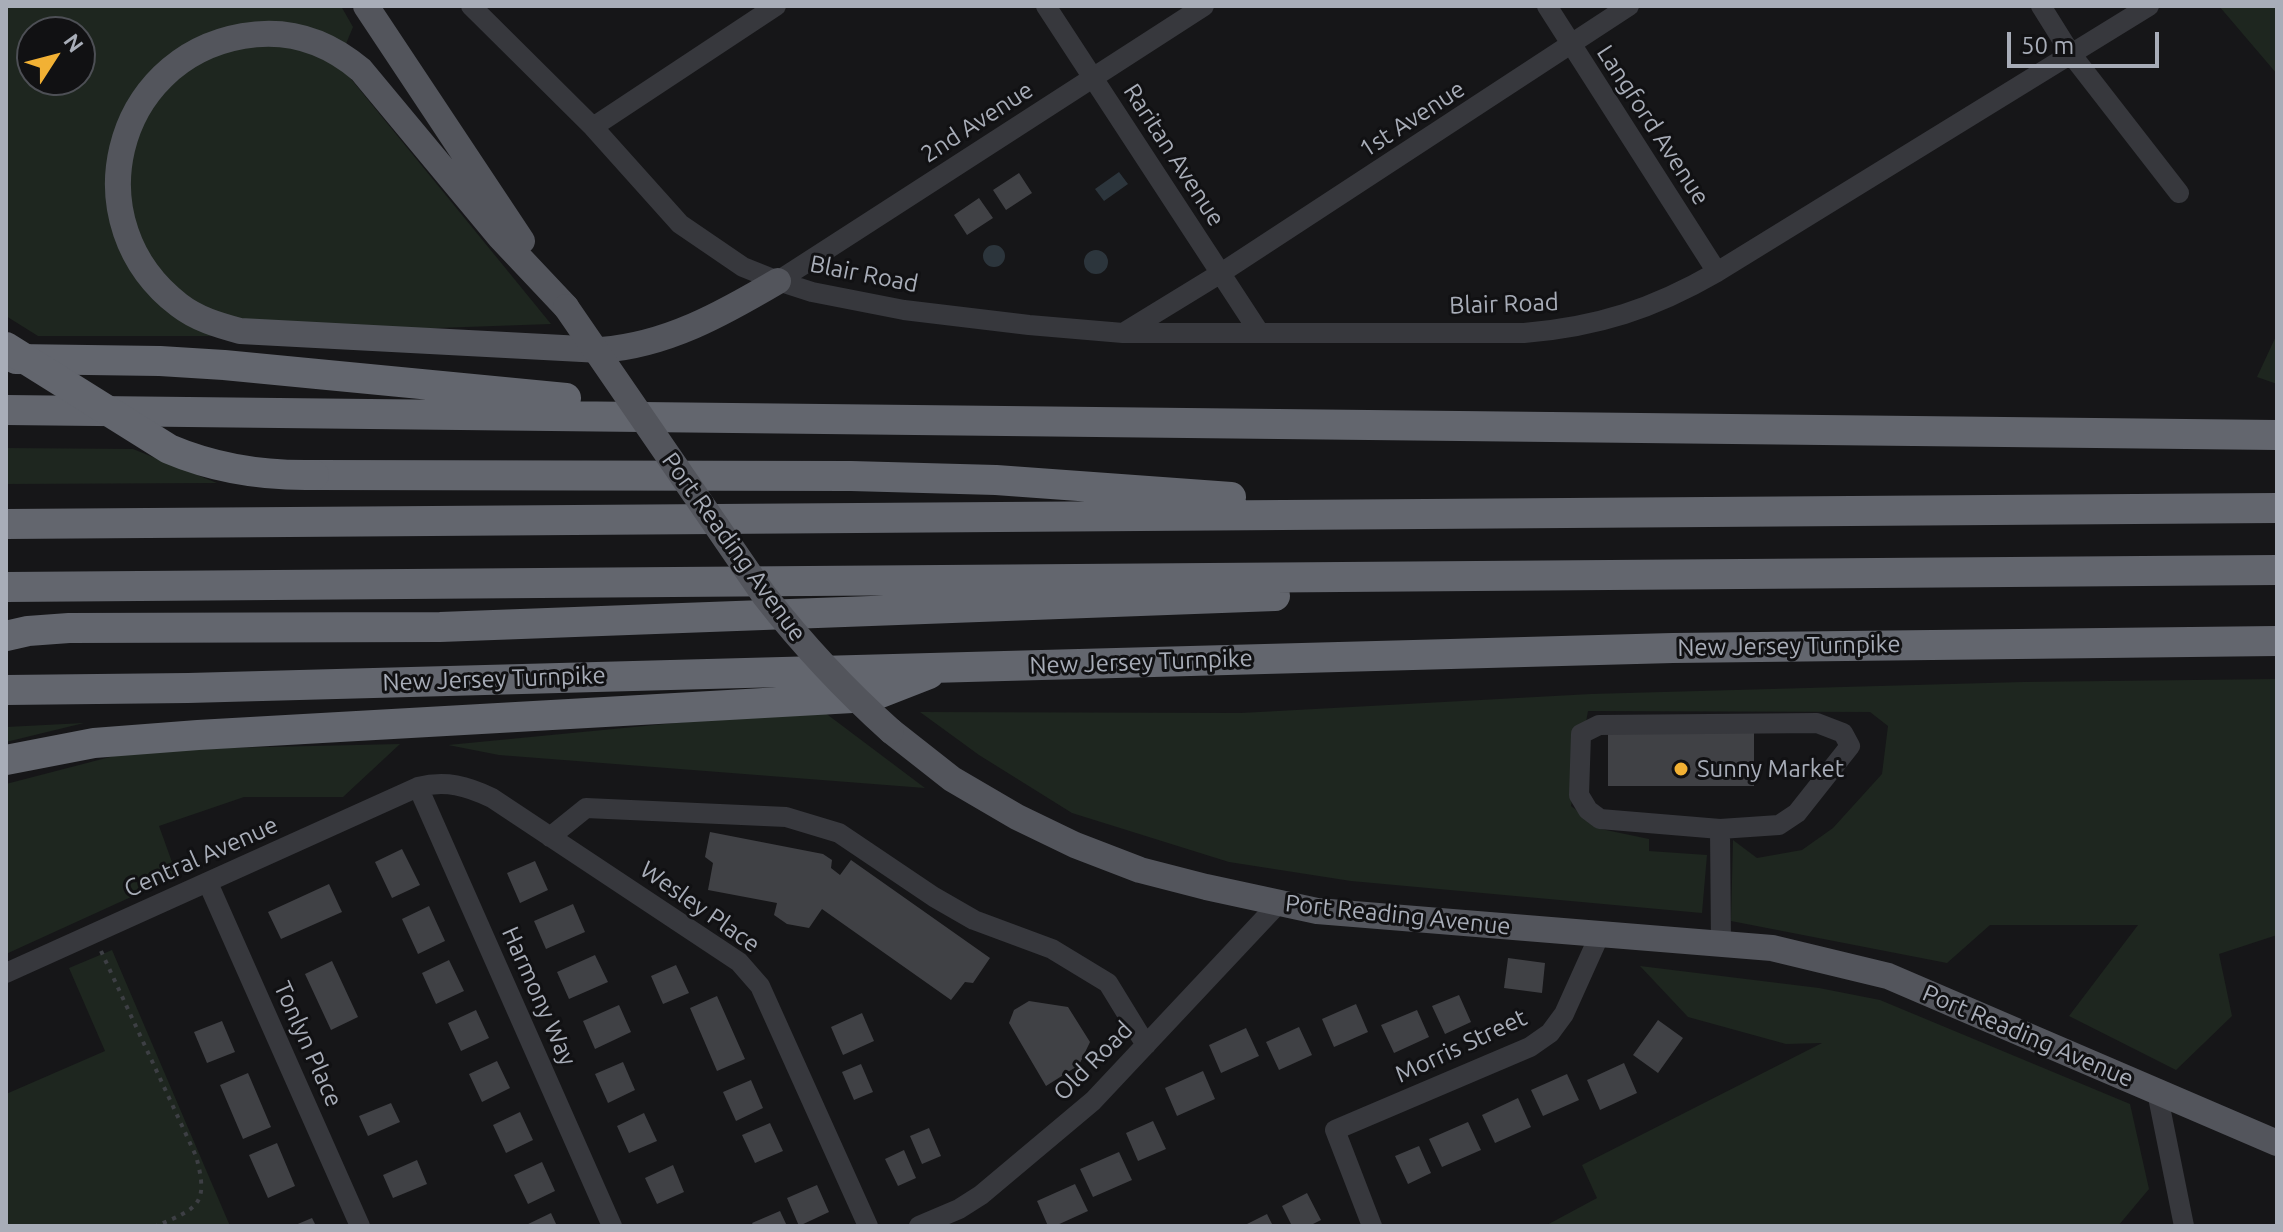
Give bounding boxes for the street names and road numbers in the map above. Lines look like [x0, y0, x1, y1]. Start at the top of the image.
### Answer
street label: Langford Avenue [1591, 40, 1715, 210]
street label: 1st Avenue [1354, 74, 1470, 164]
street label: 2nd Avenue [916, 75, 1038, 169]
street label: Raritan Avenue [1117, 78, 1231, 232]
street label: Blair Road [807, 249, 921, 299]
street label: Blair Road [1449, 288, 1559, 320]
street label: Port Reading Avenue [656, 447, 812, 647]
street label: New Jersey Turnpike [1677, 630, 1901, 662]
street label: New Jersey Turnpike [1029, 644, 1253, 680]
street label: New Jersey Turnpike [382, 661, 606, 697]
street label: Central Avenue [120, 810, 282, 904]
street label: Wesley Place [635, 855, 765, 959]
street label: Port Reading Avenue [1284, 889, 1512, 941]
street label: Harmony Way [496, 922, 582, 1070]
street label: Tonlyn Place [268, 977, 348, 1111]
street label: Port Reading Avenue [1918, 979, 2138, 1093]
street label: Morris Street [1391, 1003, 1531, 1089]
street label: Old Road [1048, 1016, 1138, 1106]

